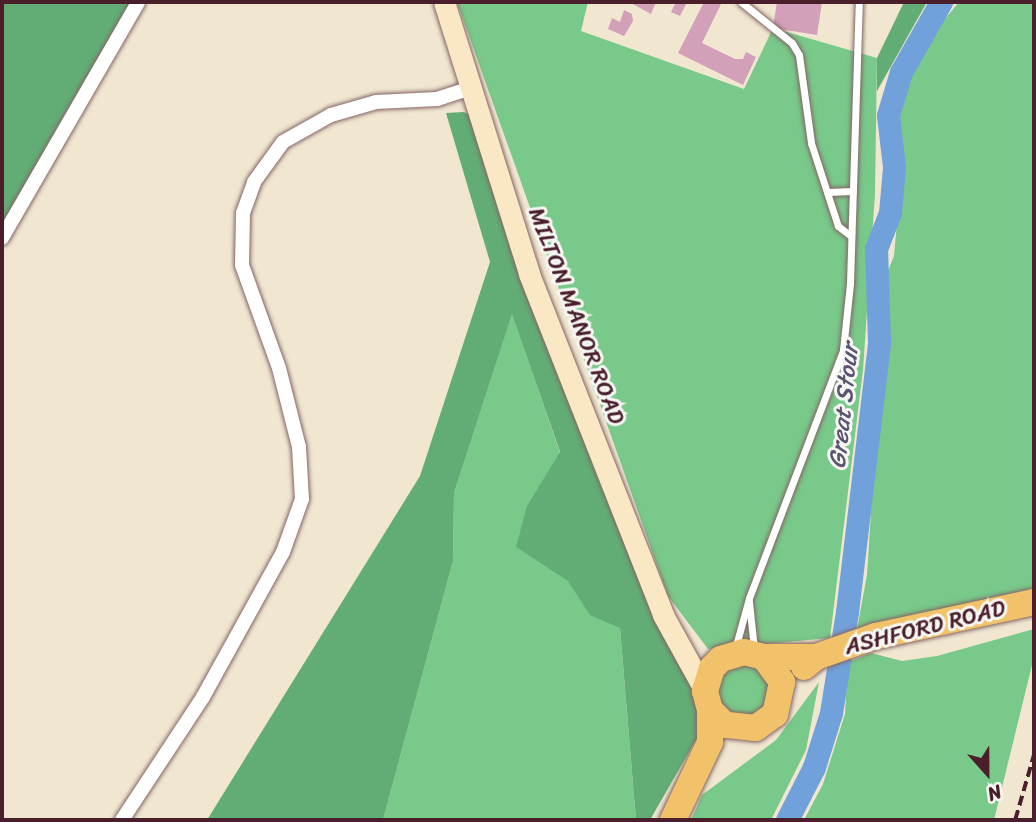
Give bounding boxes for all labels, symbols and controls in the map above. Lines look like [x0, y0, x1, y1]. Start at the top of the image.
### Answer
street label: MILTON MANOR ROAD [522, 204, 630, 428]
water label: Great Stour [823, 342, 865, 470]
street label: ASHFORD ROAD [842, 595, 1008, 661]
north arrow [952, 738, 1022, 808]
text: N [983, 775, 1007, 811]

